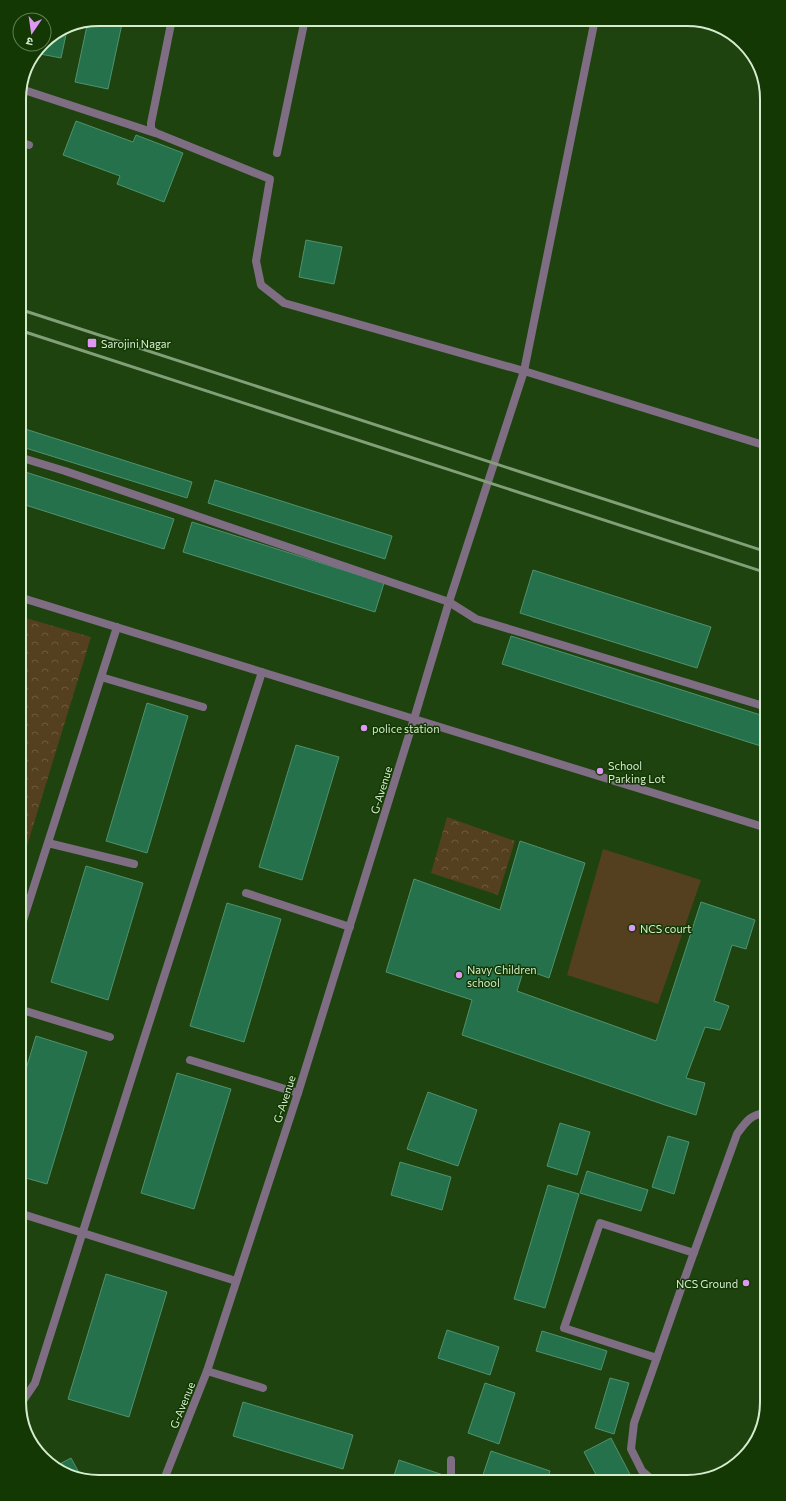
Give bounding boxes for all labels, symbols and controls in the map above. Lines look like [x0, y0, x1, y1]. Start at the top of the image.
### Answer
north arrow [12, 12, 52, 52]
text: उ [24, 35, 34, 49]
marker: Sarojini Nagar [86, 337, 98, 349]
place label: Sarojini Nagar [101, 337, 172, 350]
place label: police station [372, 722, 440, 735]
marker: police station [359, 723, 369, 733]
place label: School Parking Lot [608, 759, 666, 785]
street label: G-Avenue [368, 764, 394, 815]
marker: School Parking Lot [595, 766, 605, 776]
place label: NCS court [640, 922, 692, 935]
marker: NCS court [627, 923, 637, 933]
place label: Navy Children school [467, 963, 537, 989]
marker: Navy Children school [454, 970, 464, 980]
street label: G-Avenue [270, 1073, 298, 1124]
place label: NCS Ground [676, 1277, 738, 1290]
marker: NCS Ground [741, 1278, 751, 1288]
street label: G-Avenue [167, 1380, 197, 1430]

